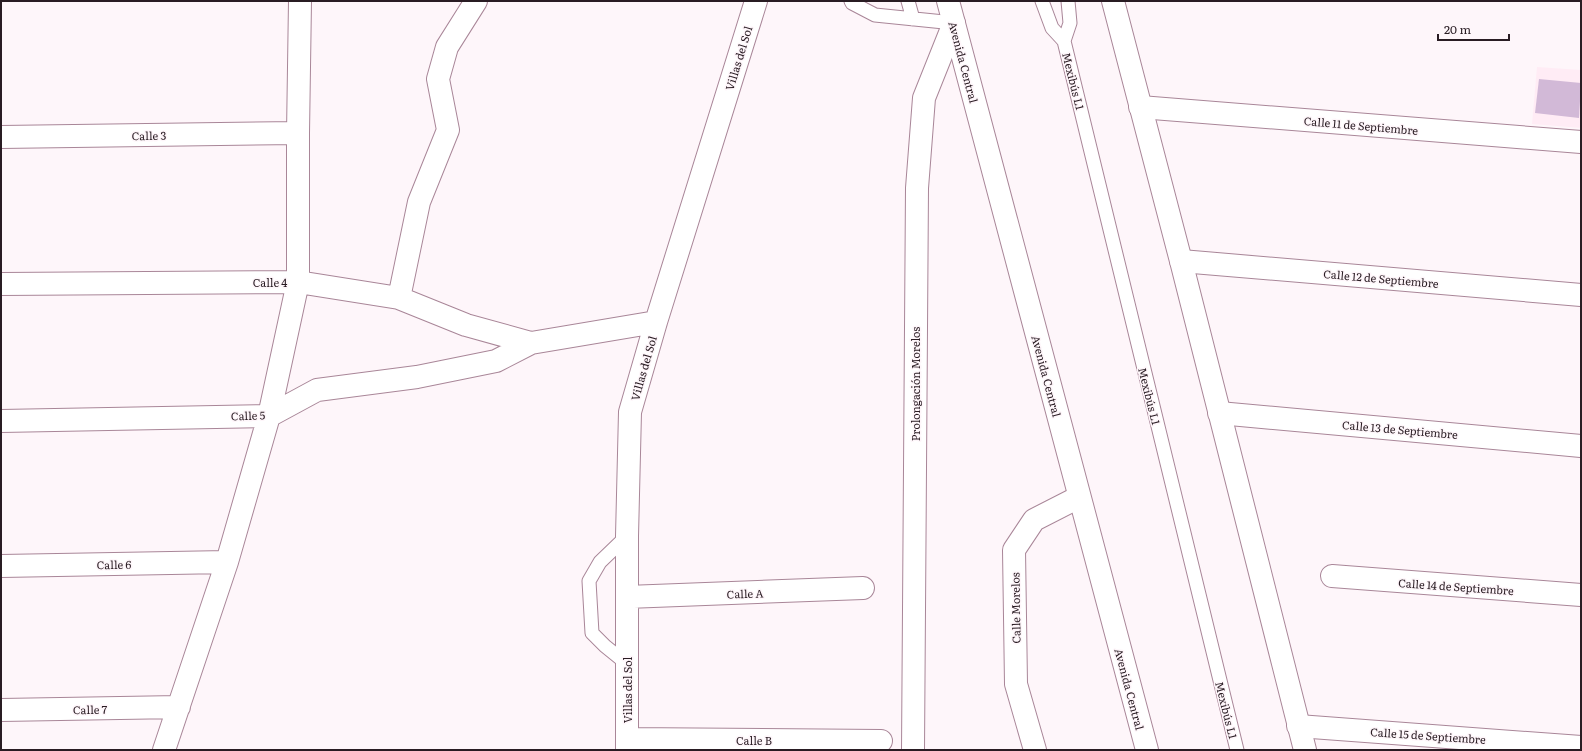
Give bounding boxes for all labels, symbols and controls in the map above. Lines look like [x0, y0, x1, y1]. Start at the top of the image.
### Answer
scale bar [1438, 16, 1509, 42]
street label: Avenida Central [945, 19, 983, 105]
text: 20 m [1444, 20, 1471, 38]
street label: Villas del Sol [721, 24, 755, 92]
street label: Mexibús L1 [1059, 51, 1089, 112]
street label: Calle 11 de Septiembre [1303, 112, 1419, 138]
street label: Calle 3 [132, 127, 166, 143]
street label: Calle 12 de Septiembre [1323, 265, 1440, 291]
street label: Calle 4 [253, 274, 287, 290]
street label: Prolongación Morelos [907, 327, 923, 441]
street label: Villas del Sol [626, 333, 660, 402]
street label: Avenida Central [1028, 333, 1066, 419]
street label: Mexibús L1 [1135, 366, 1165, 427]
street label: Calle 5 [231, 406, 266, 424]
street label: Calle 13 de Septiembre [1341, 416, 1459, 442]
street label: Calle 6 [97, 556, 132, 572]
street label: Calle Morelos [1006, 572, 1024, 644]
street label: Calle 14 de Septiembre [1398, 574, 1515, 598]
street label: Calle A [726, 584, 764, 602]
street label: Avenida Central [1111, 646, 1149, 732]
street label: Villas del Sol [619, 656, 635, 723]
street label: Mexibús L1 [1212, 680, 1242, 741]
street label: Calle 7 [73, 701, 108, 717]
street label: Calle 15 de Septiembre [1370, 723, 1487, 747]
street label: Calle B [736, 732, 772, 748]

